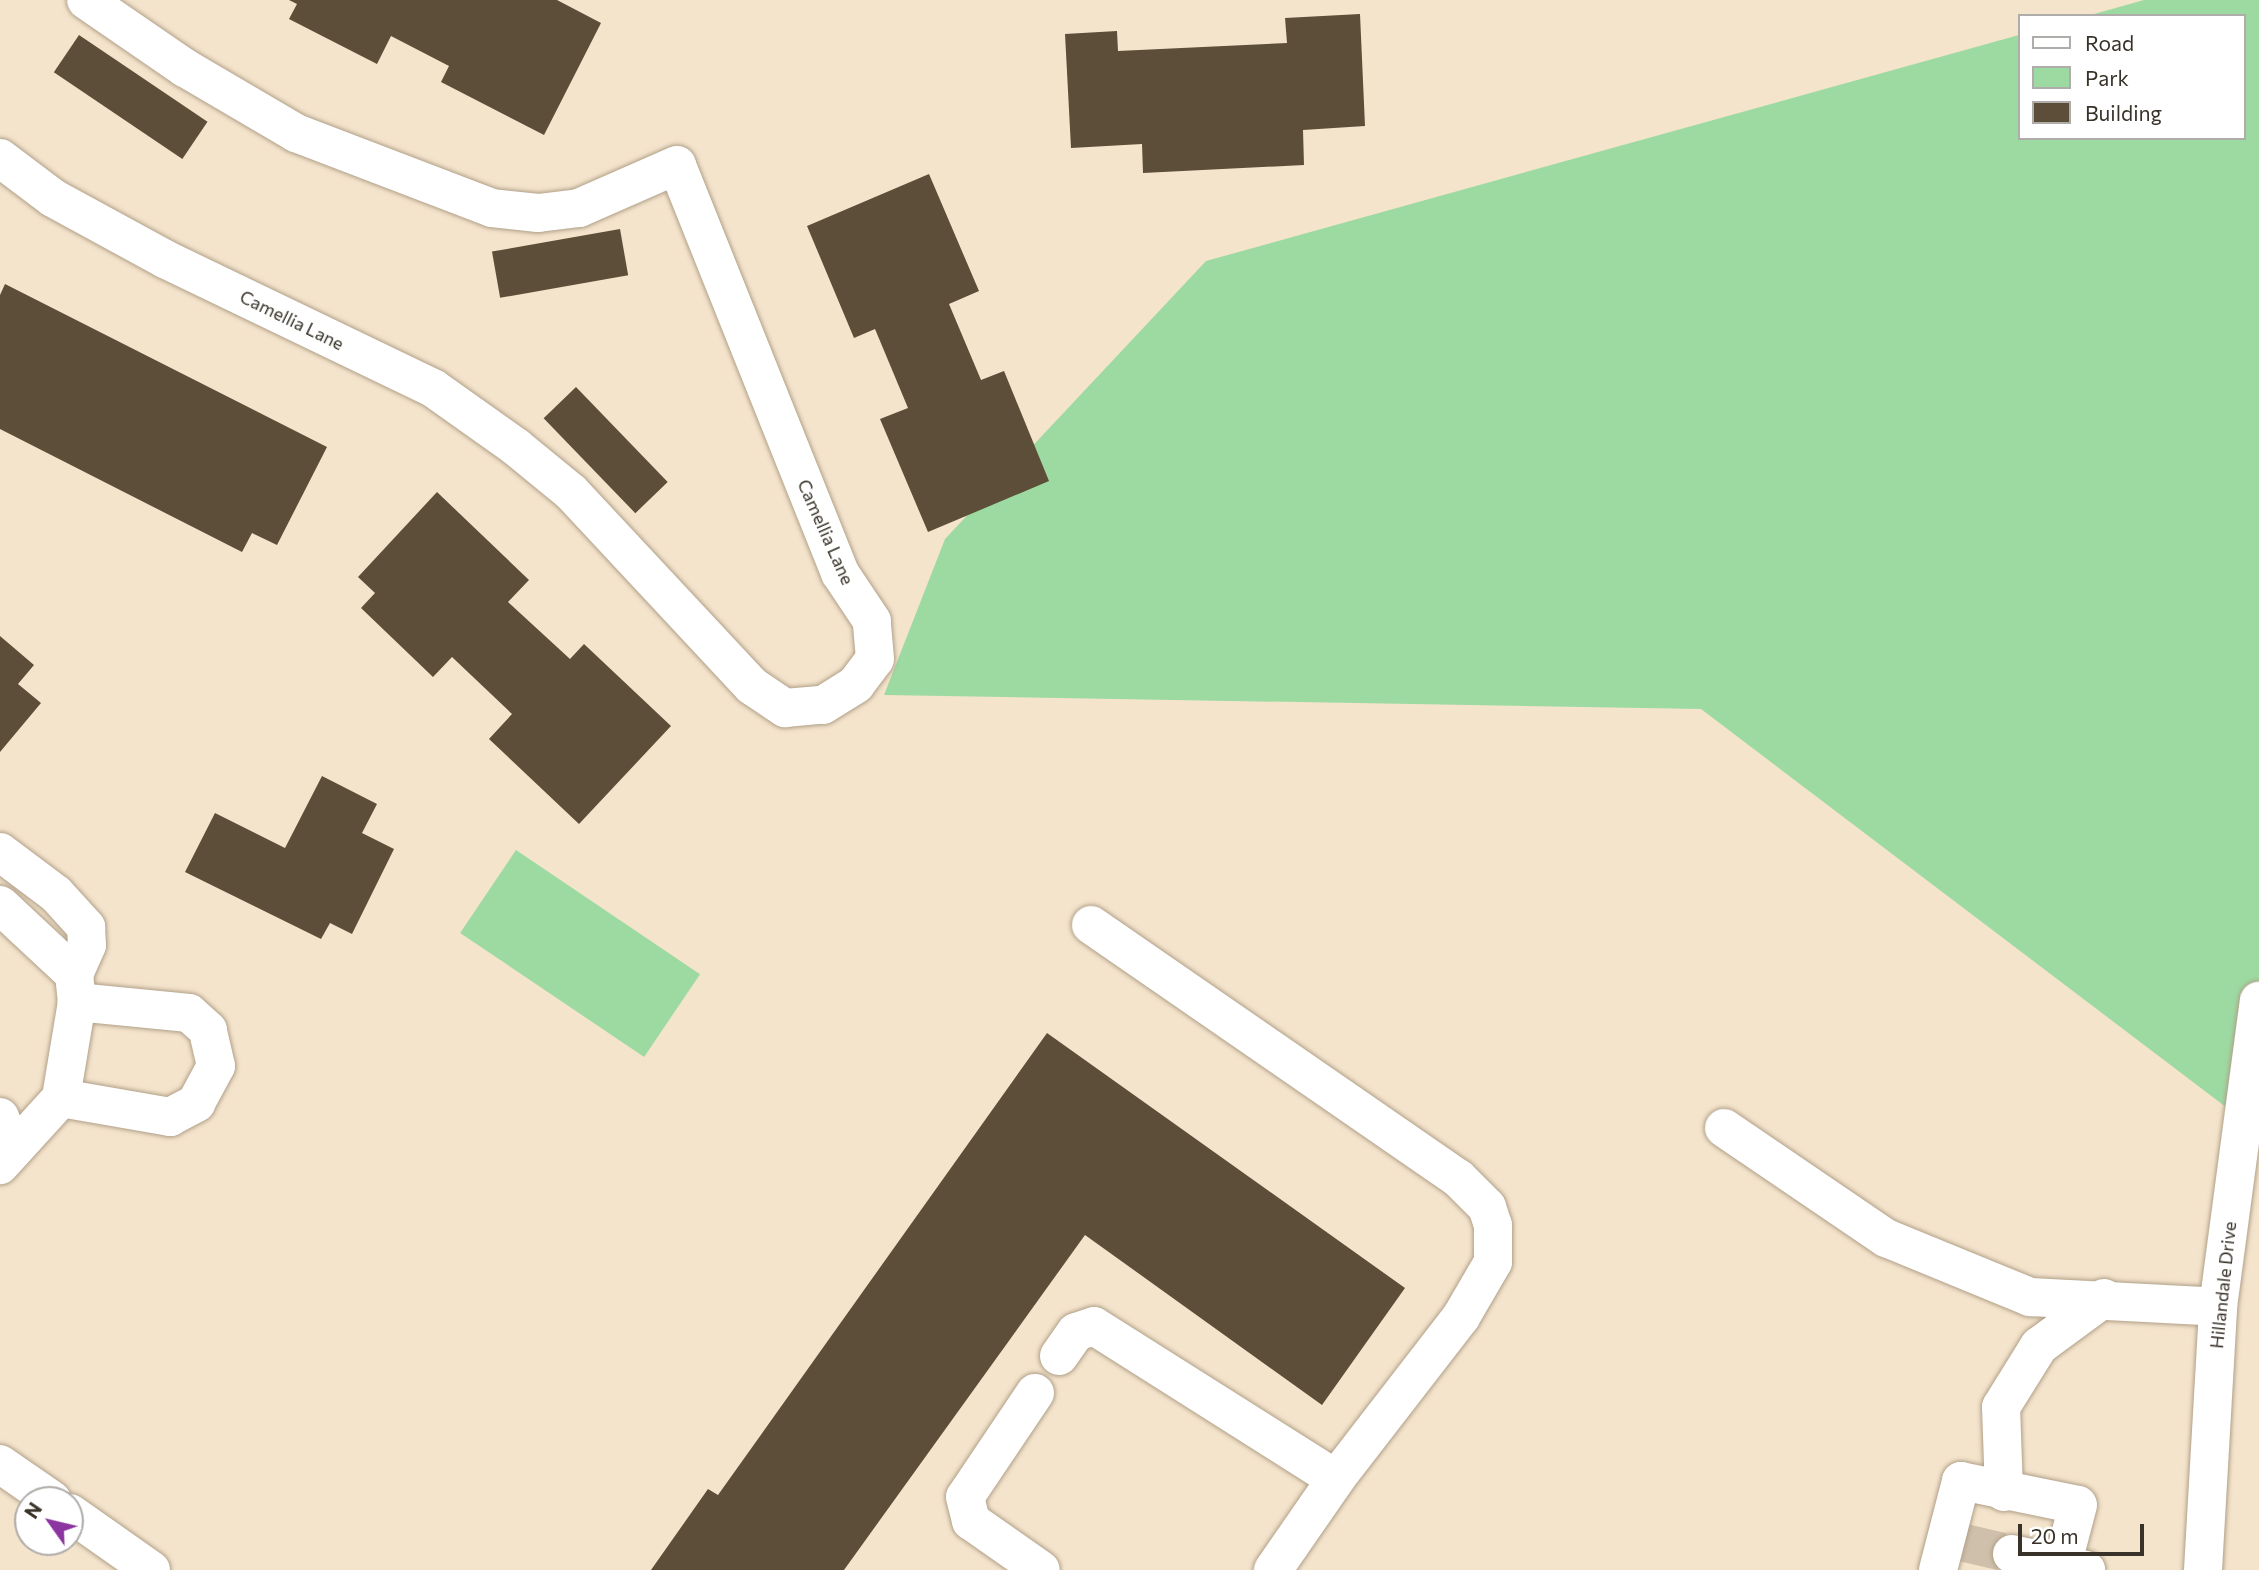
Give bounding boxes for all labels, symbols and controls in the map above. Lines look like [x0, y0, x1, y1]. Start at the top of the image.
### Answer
legend [2018, 14, 2245, 140]
text: Road [2085, 30, 2134, 55]
text: Park [2085, 65, 2129, 90]
text: Building [2085, 100, 2162, 125]
street label: Camellia Lane [236, 286, 348, 354]
street label: Camellia Lane [793, 476, 859, 588]
street label: Hillandale Drive [2206, 1220, 2240, 1350]
north arrow [14, 1486, 84, 1556]
text: N [19, 1498, 46, 1522]
scale bar [2021, 1510, 2147, 1554]
text: 20 m [2031, 1523, 2079, 1548]

